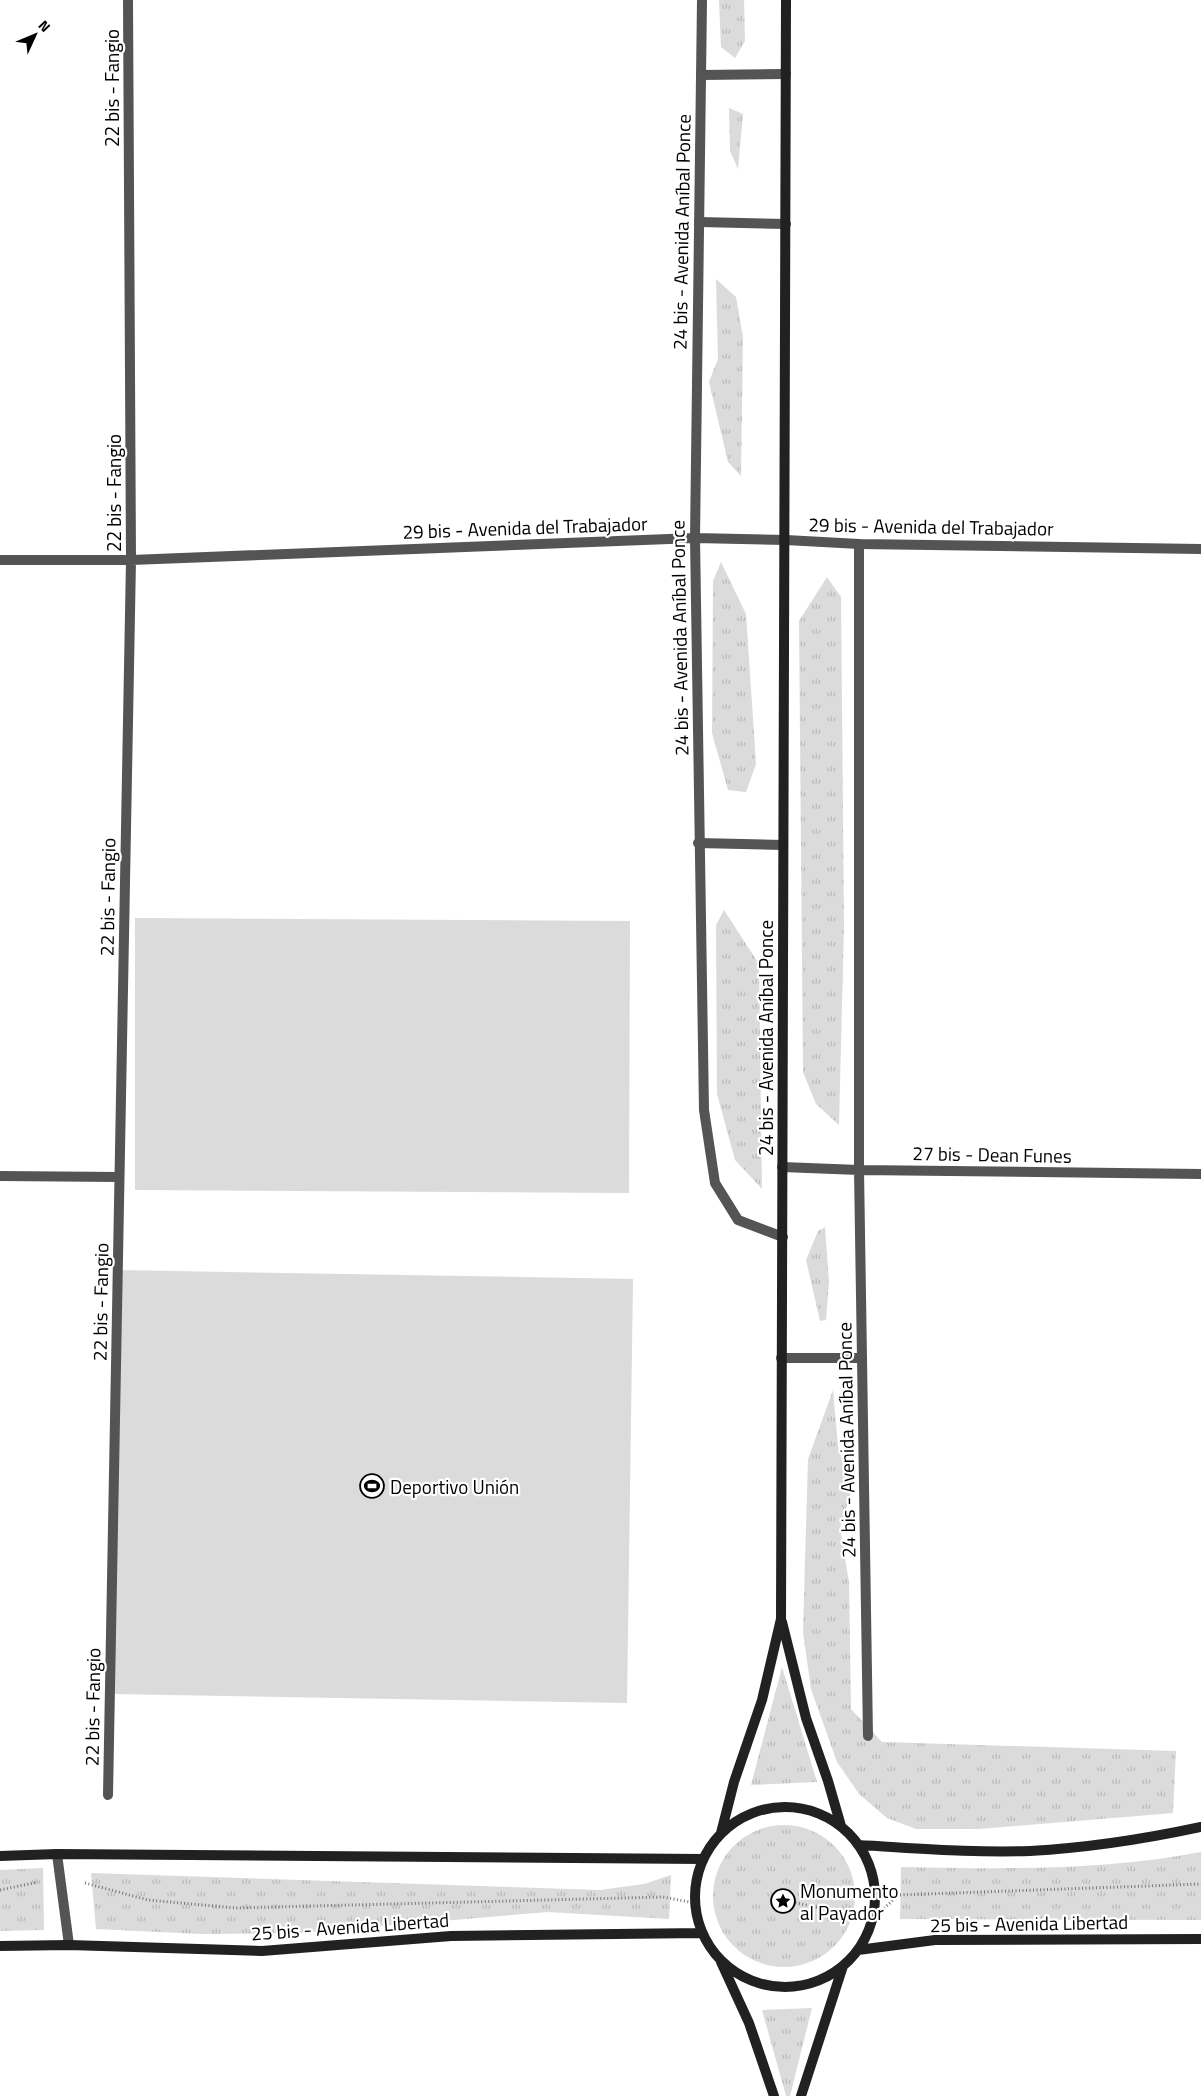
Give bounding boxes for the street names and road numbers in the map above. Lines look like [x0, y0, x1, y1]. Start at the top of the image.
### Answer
street label: 22 bis - Fangio [97, 29, 126, 147]
street label: 24 bis - Avenida Aníbal Ponce [664, 114, 698, 350]
street label: 22 bis - Fangio [99, 434, 128, 552]
street label: 29 bis - Avenida del Trabajador [402, 508, 649, 546]
street label: 29 bis - Avenida del Trabajador [808, 509, 1054, 543]
street label: 24 bis - Avenida Aníbal Ponce [662, 520, 696, 756]
street label: 22 bis - Fangio [91, 838, 123, 956]
street label: 24 bis - Avenida Aníbal Ponce [751, 920, 780, 1156]
street label: 27 bis - Dean Funes [912, 1138, 1072, 1170]
street label: 22 bis - Fangio [84, 1243, 116, 1361]
street label: 24 bis - Avenida Aníbal Ponce [829, 1322, 863, 1558]
street label: 22 bis - Fangio [76, 1648, 108, 1766]
street label: 25 bis - Avenida Libertad [250, 1905, 450, 1947]
street label: 25 bis - Avenida Libertad [930, 1907, 1128, 1939]

